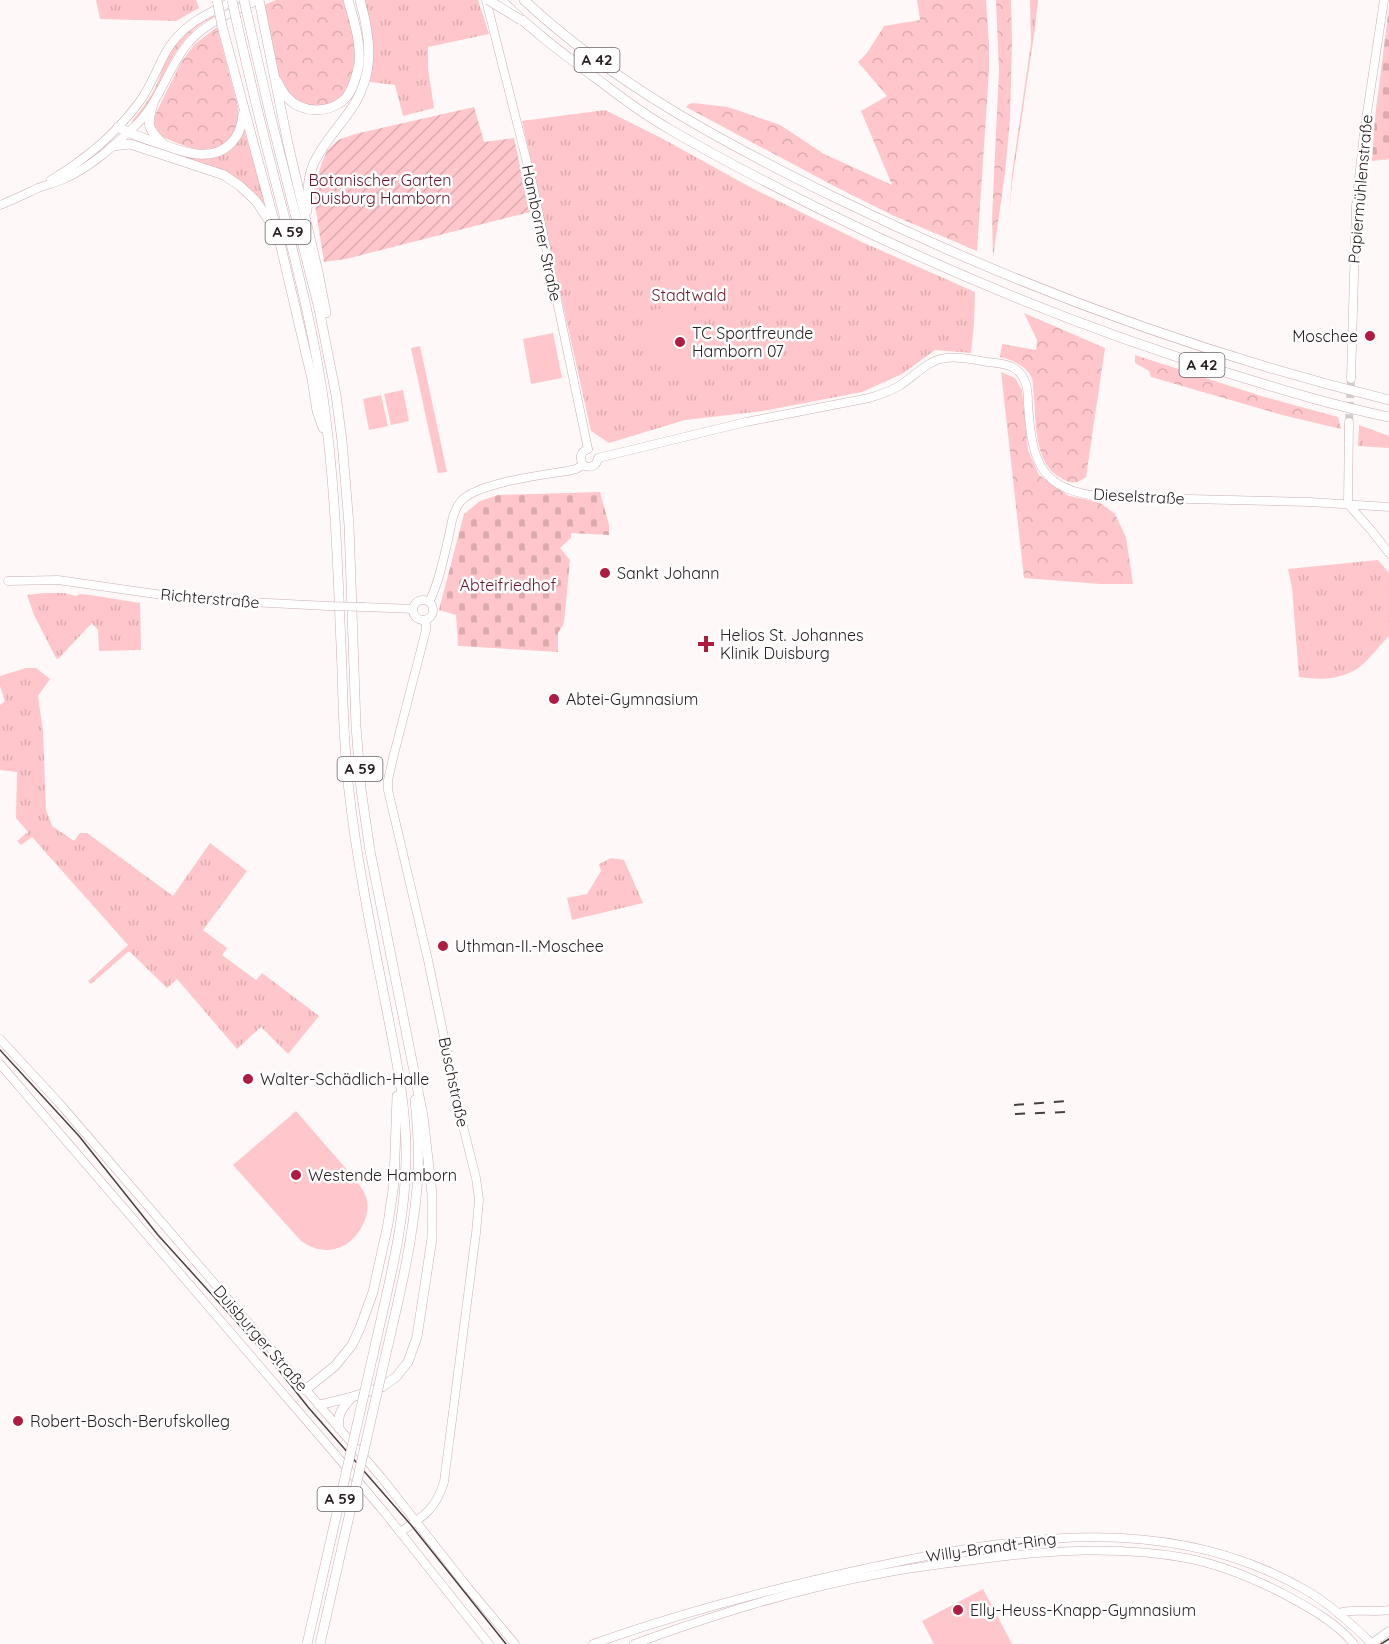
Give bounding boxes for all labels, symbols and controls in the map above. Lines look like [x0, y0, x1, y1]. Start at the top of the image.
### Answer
road number: A 42 [574, 48, 620, 72]
street label: Papiermühlenstraße [1344, 114, 1376, 264]
street label: Hamborner Straße [518, 163, 566, 303]
park label: Botanischer Garten Duisburg Hamborn [308, 170, 452, 208]
road number: A 59 [266, 220, 310, 244]
park label: Stadtwald [652, 285, 726, 305]
place label: TC Sportfreunde Hamborn 07 [692, 323, 813, 361]
place label: Moschee [1292, 326, 1358, 346]
marker: Moschee [1363, 329, 1377, 343]
marker: TC Sportfreunde Hamborn 07 [673, 335, 687, 349]
road number: A 42 [1180, 353, 1224, 377]
street label: Dieselstraße [1093, 484, 1185, 508]
place label: Sankt Johann [617, 563, 719, 583]
marker: Sankt Johann [598, 566, 612, 580]
park label: Abteifriedhof [460, 575, 556, 595]
street label: Richterstraße [160, 584, 260, 612]
place label: Helios St. Johannes Klinik Duisburg [720, 625, 864, 663]
marker: Helios St. Johannes Klinik Duisburg [697, 635, 715, 653]
place label: Abtei-Gymnasium [566, 689, 698, 709]
marker: Abtei-Gymnasium [547, 692, 561, 706]
road number: A 59 [338, 757, 382, 781]
place label: Uthman-II.-Moschee [455, 936, 604, 956]
marker: Uthman-II.-Moschee [436, 939, 450, 953]
street label: Buschstraße [435, 1035, 473, 1129]
place label: Walter-Schädlich-Halle [260, 1069, 429, 1089]
marker: Walter-Schädlich-Halle [241, 1072, 255, 1086]
place label: Westende Hamborn [308, 1165, 457, 1185]
marker: Westende Hamborn [289, 1168, 303, 1182]
street label: Duisburger Straße [209, 1281, 313, 1395]
place label: Robert-Bosch-Berufskolleg [30, 1411, 230, 1431]
marker: Robert-Bosch-Berufskolleg [11, 1414, 25, 1428]
road number: A 59 [318, 1487, 362, 1511]
street label: Willy-Brandt-Ring [925, 1528, 1057, 1566]
place label: Elly-Heuss-Knapp-Gymnasium [970, 1600, 1196, 1620]
marker: Elly-Heuss-Knapp-Gymnasium [951, 1603, 965, 1617]

